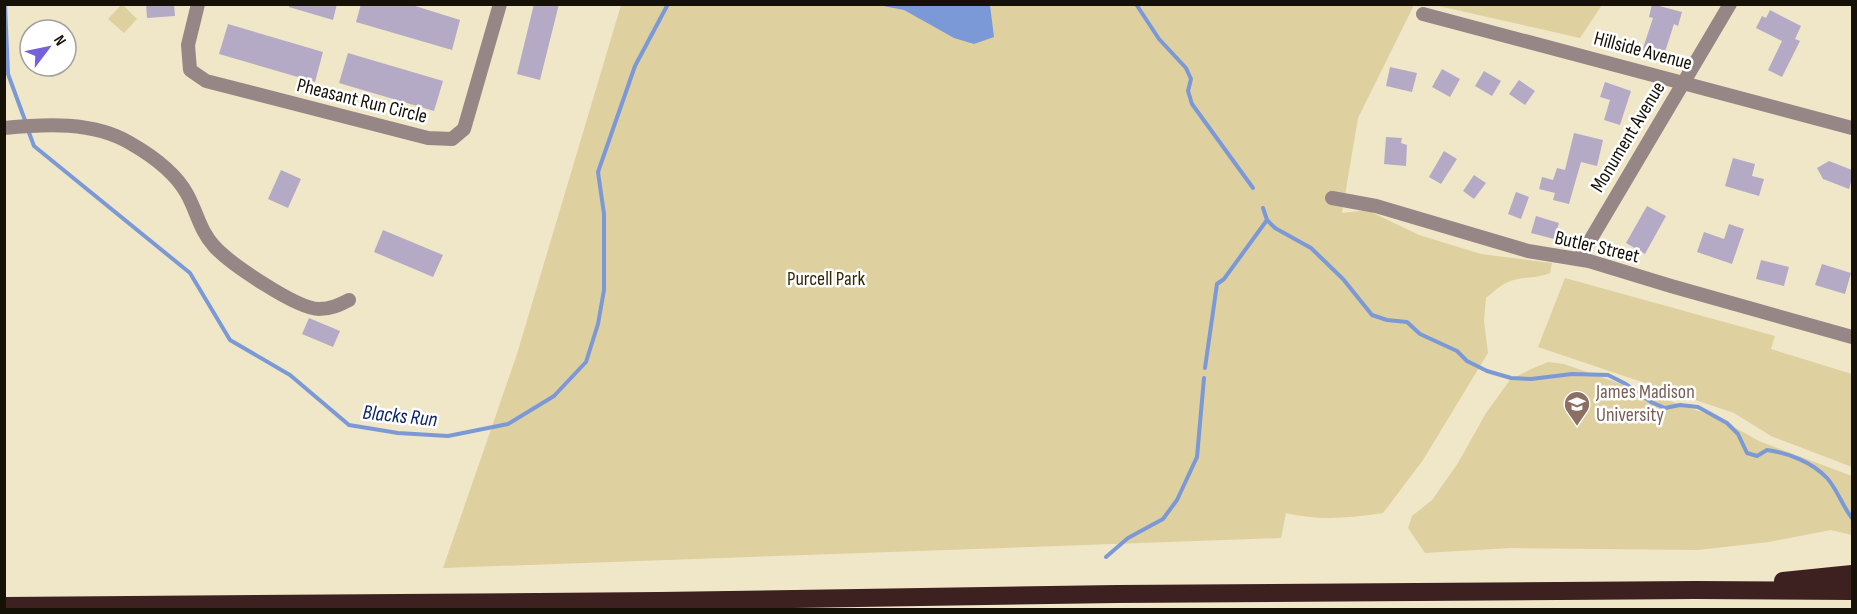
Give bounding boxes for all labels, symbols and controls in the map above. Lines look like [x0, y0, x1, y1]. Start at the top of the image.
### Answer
north arrow [18, 18, 78, 78]
street label: Hillside Avenue [1591, 26, 1695, 76]
text: N [49, 32, 70, 50]
street label: Pheasant Run Circle [294, 73, 430, 129]
street label: Monument Avenue [1586, 77, 1670, 197]
street label: Butler Street [1552, 226, 1642, 268]
park label: Purcell Park [787, 267, 865, 291]
place label: James Madison University [1595, 380, 1695, 427]
school or university icon: James Madison University [1562, 389, 1592, 427]
water label: Blacks Run [361, 400, 439, 432]

